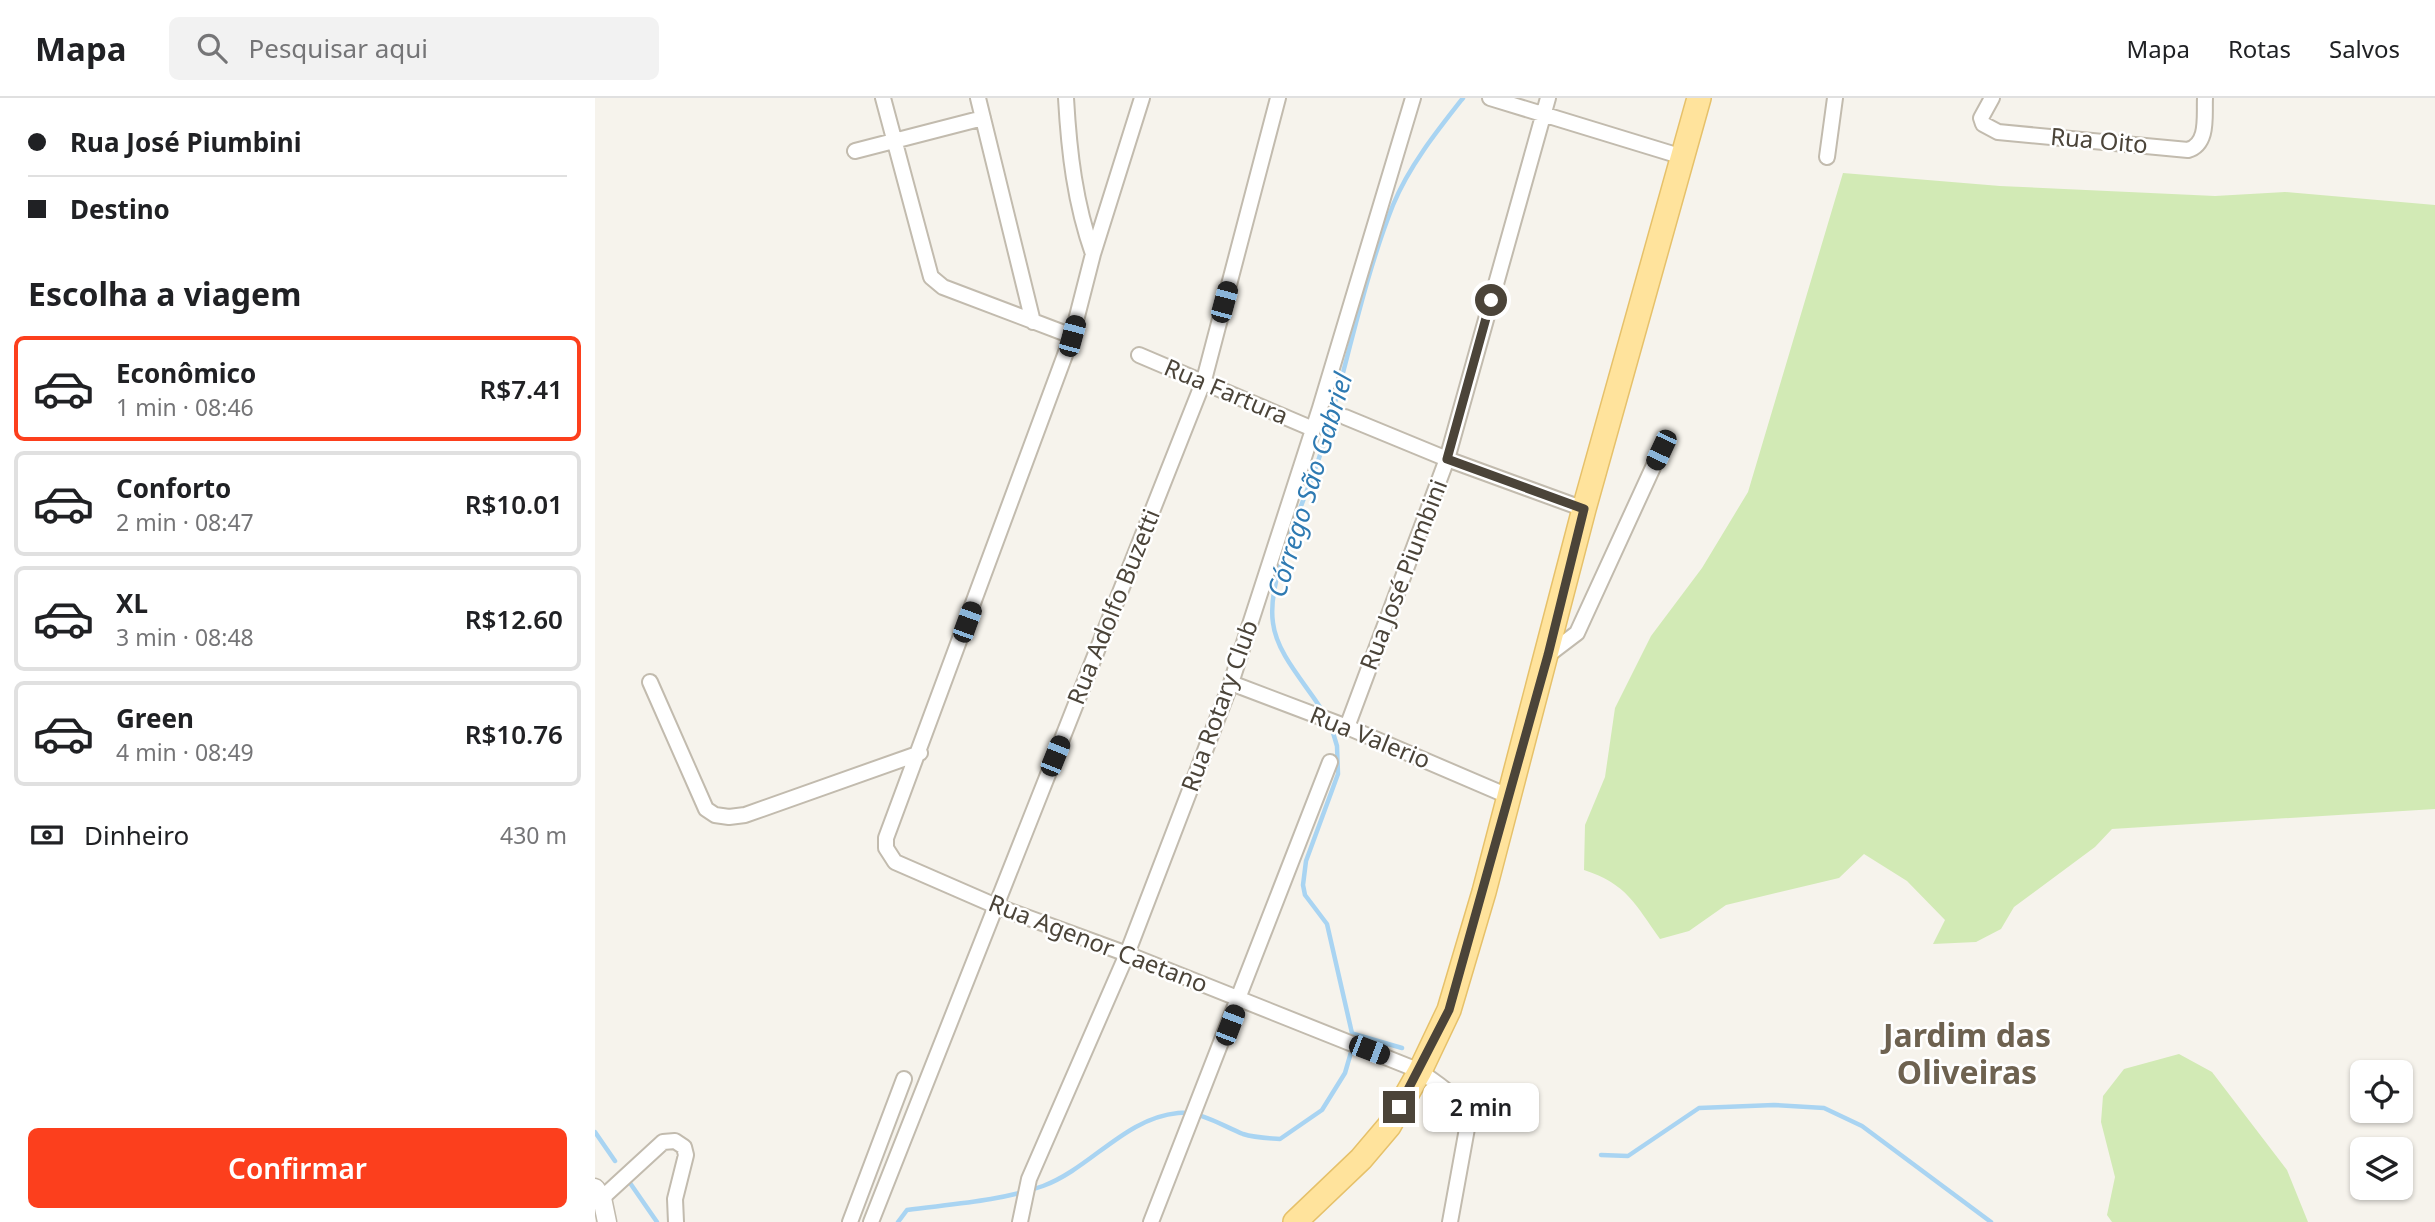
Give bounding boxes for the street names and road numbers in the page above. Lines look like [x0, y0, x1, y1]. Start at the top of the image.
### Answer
street label: Rua Oito [2049, 119, 2149, 160]
street label: Rua Fartura [1160, 350, 1294, 432]
street label: Rua José Piumbini [1351, 474, 1454, 675]
street label: Rua Adolfo Buzetti [1058, 504, 1167, 709]
street label: Rua Rotary Club [1172, 615, 1265, 796]
street label: Rua Valerio [1305, 697, 1436, 776]
street label: Rua Agenor Caetano [984, 886, 1213, 1000]

